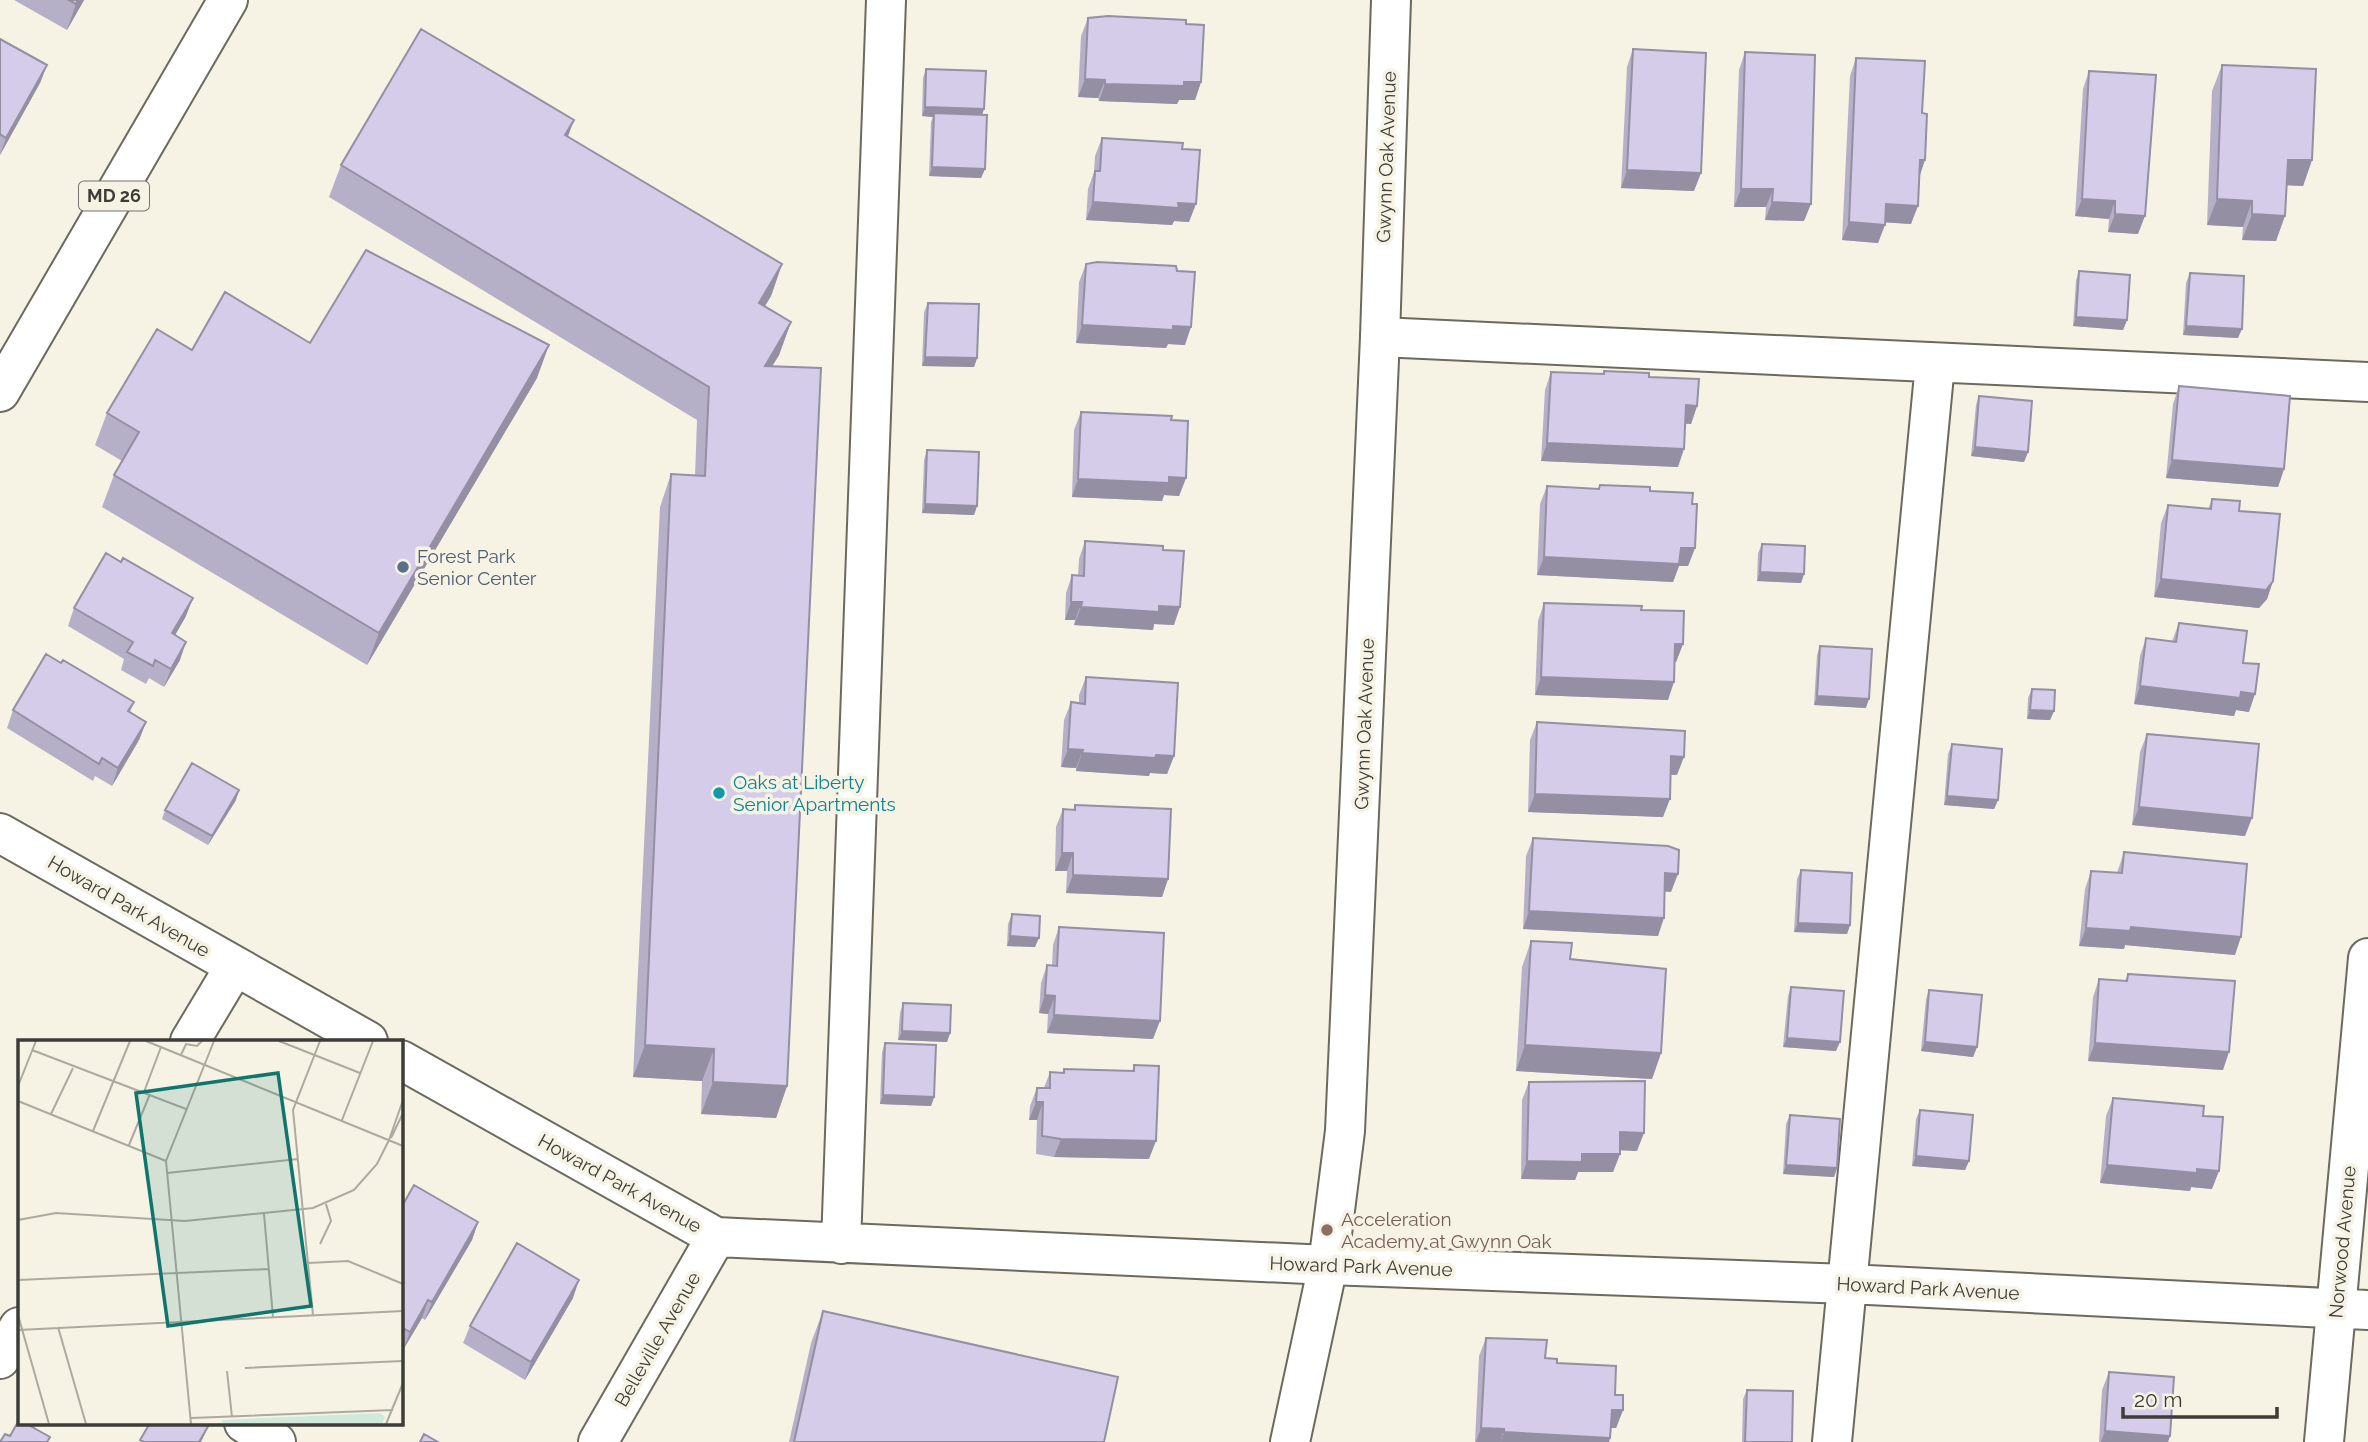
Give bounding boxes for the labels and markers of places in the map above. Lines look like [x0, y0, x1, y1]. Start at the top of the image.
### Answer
place label: Forest Park Senior Center [417, 545, 537, 589]
marker: Forest Park Senior Center [395, 559, 411, 575]
place label: Oaks at Liberty Senior Apartments [733, 771, 896, 815]
marker: Oaks at Liberty Senior Apartments [711, 785, 727, 801]
place label: Acceleration Academy at Gwynn Oak [1341, 1208, 1552, 1252]
marker: Acceleration Academy at Gwynn Oak [1319, 1222, 1335, 1238]

